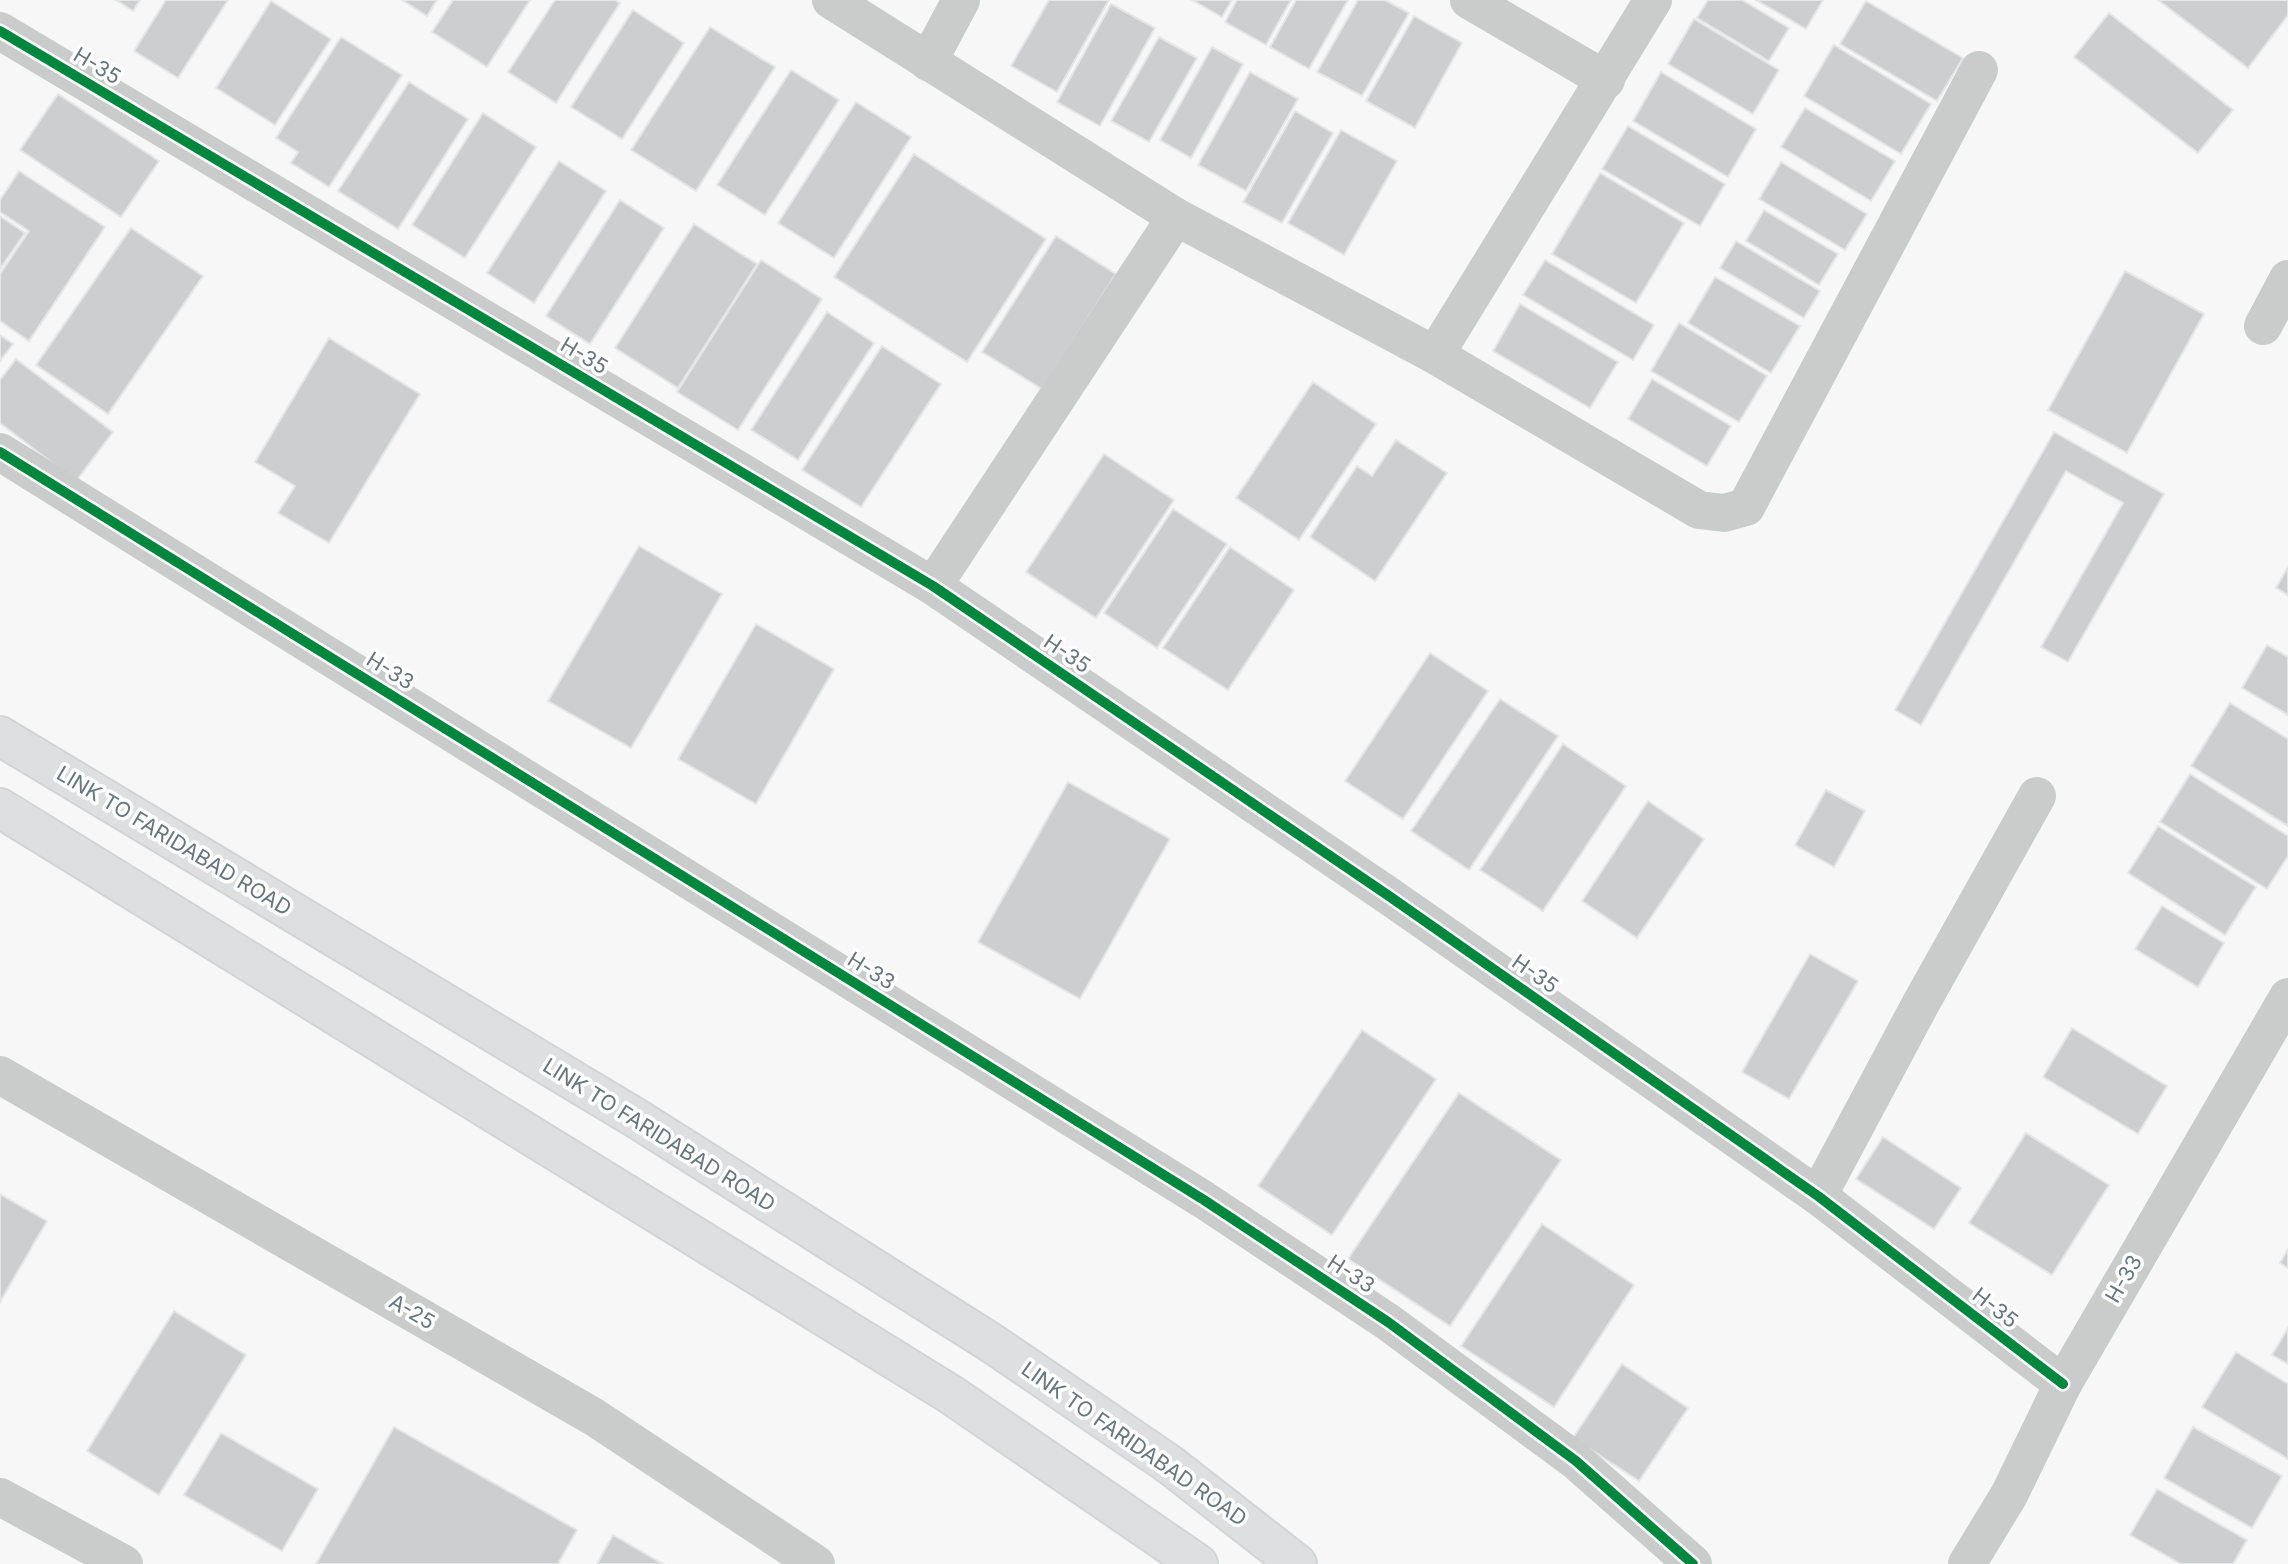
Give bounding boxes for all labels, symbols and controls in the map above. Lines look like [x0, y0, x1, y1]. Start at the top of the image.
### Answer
street label: H-35 [69, 42, 125, 89]
street label: H-35 [556, 332, 612, 379]
street label: H-35 [1039, 629, 1095, 678]
street label: H-33 [362, 646, 419, 695]
street label: LINK TO FARIDABAD ROAD [52, 761, 296, 921]
street label: H-33 [843, 946, 900, 995]
street label: H-35 [1507, 949, 1563, 998]
street label: LINK TO FARIDABAD ROAD [539, 1053, 780, 1216]
street label: H-33 [1323, 1249, 1379, 1298]
street label: H-33 [2100, 1250, 2147, 1307]
street label: H-35 [1968, 1282, 2023, 1333]
street label: A-25 [385, 1289, 439, 1334]
street label: LINK TO FARIDABAD ROAD [1017, 1356, 1252, 1531]

